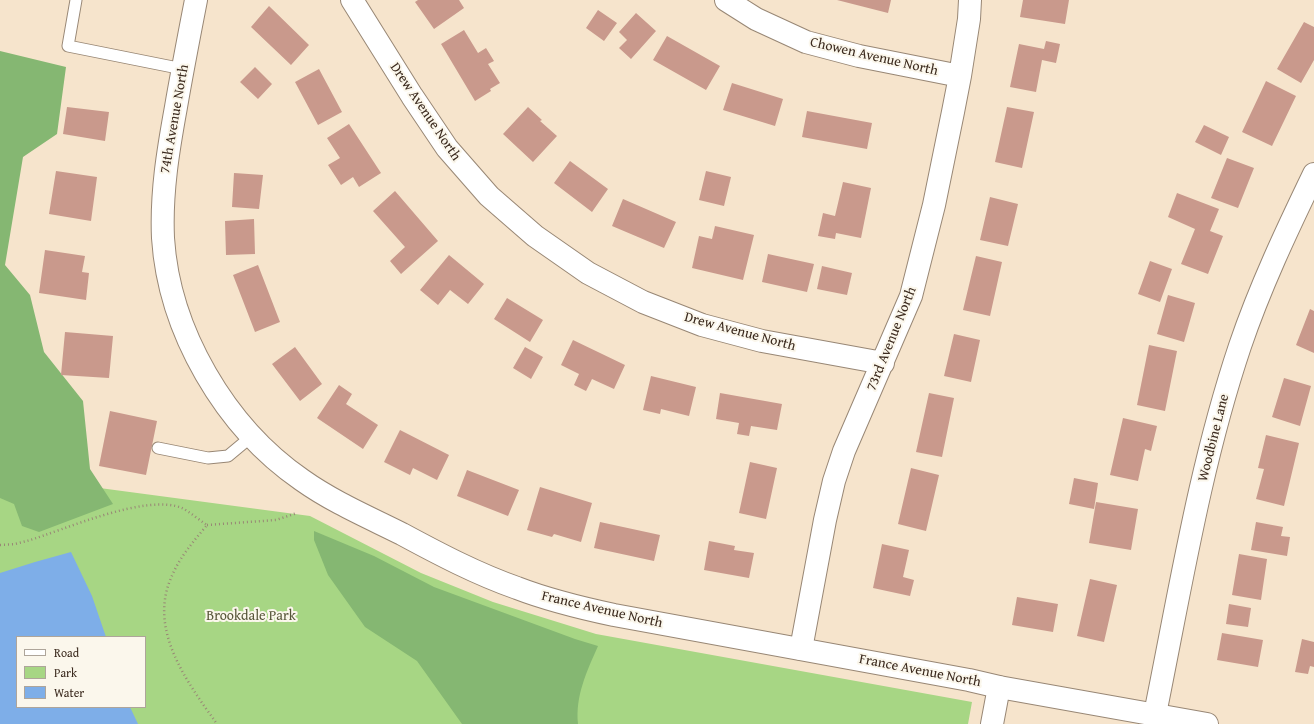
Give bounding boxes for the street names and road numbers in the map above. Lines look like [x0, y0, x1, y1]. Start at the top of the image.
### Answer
street label: Chowen Avenue North [809, 34, 939, 80]
street label: Drew Avenue North [386, 60, 464, 164]
street label: 74th Avenue North [157, 63, 193, 175]
street label: 73rd Avenue North [863, 285, 921, 393]
street label: Drew Avenue North [682, 309, 798, 355]
street label: Woodbine Lane [1195, 392, 1233, 484]
street label: France Avenue North [540, 588, 664, 632]
street label: France Avenue North [858, 651, 982, 691]

